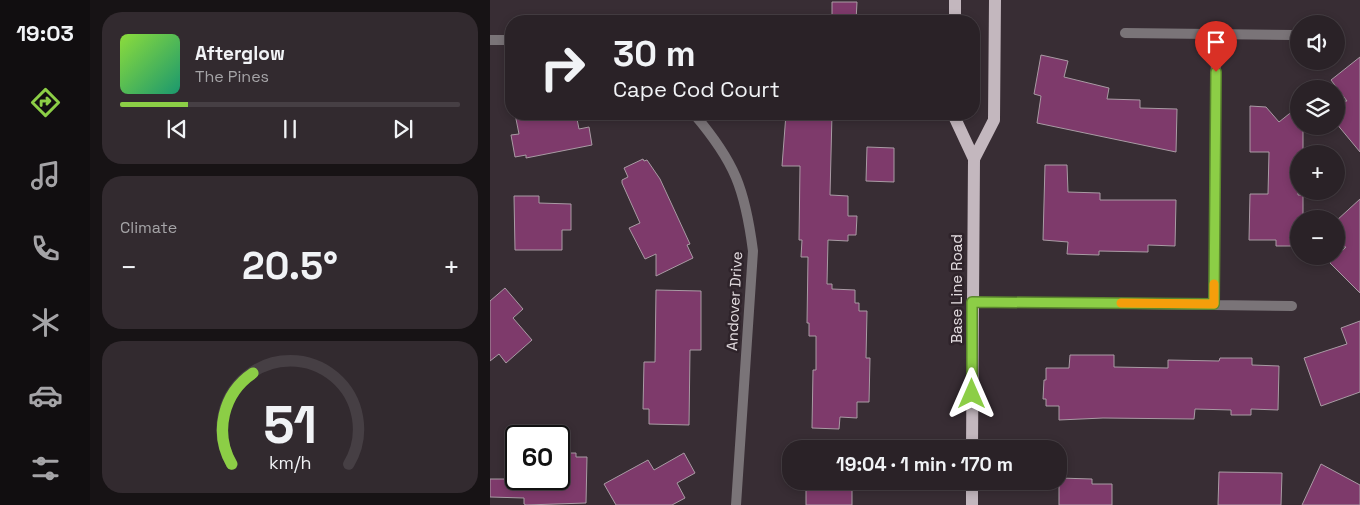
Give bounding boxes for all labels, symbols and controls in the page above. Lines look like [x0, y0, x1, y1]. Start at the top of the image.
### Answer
map controls [1290, 15, 1345, 265]
button: sound [1290, 15, 1345, 70]
text: 19:03 [16, 19, 74, 47]
pin [1195, 21, 1237, 72]
icon: arrive [1202, 28, 1230, 56]
text: 30 m [613, 32, 696, 76]
icon: right [530, 35, 595, 100]
text: Afterglow [195, 41, 285, 66]
text: The Pines [195, 66, 269, 87]
text: Cape Cod Court [613, 75, 780, 103]
button: layers [1290, 80, 1345, 135]
icon: directions [28, 85, 63, 120]
icon: previous [163, 115, 191, 143]
icon: pause [276, 115, 304, 143]
icon: next [389, 115, 417, 143]
button: + [1290, 145, 1345, 200]
icon: music [28, 158, 63, 193]
button: − [1290, 210, 1345, 265]
text: Climate [120, 217, 177, 238]
icon: phone [28, 231, 63, 266]
street label: Base Line Road [947, 234, 966, 344]
text: 20.5° [242, 242, 338, 290]
text: − [120, 249, 137, 285]
text: + [443, 249, 460, 285]
street label: Andover Drive [722, 251, 746, 351]
icon: climate [28, 305, 63, 340]
position arrow [945, 367, 997, 419]
icon: car [28, 378, 63, 413]
text: 51 [263, 392, 317, 458]
speed limit sign: 60 [505, 425, 570, 490]
icon: filters [28, 451, 63, 486]
text: km/h [269, 451, 311, 474]
text: 19:04 · 1 min · 170 m [836, 452, 1013, 477]

